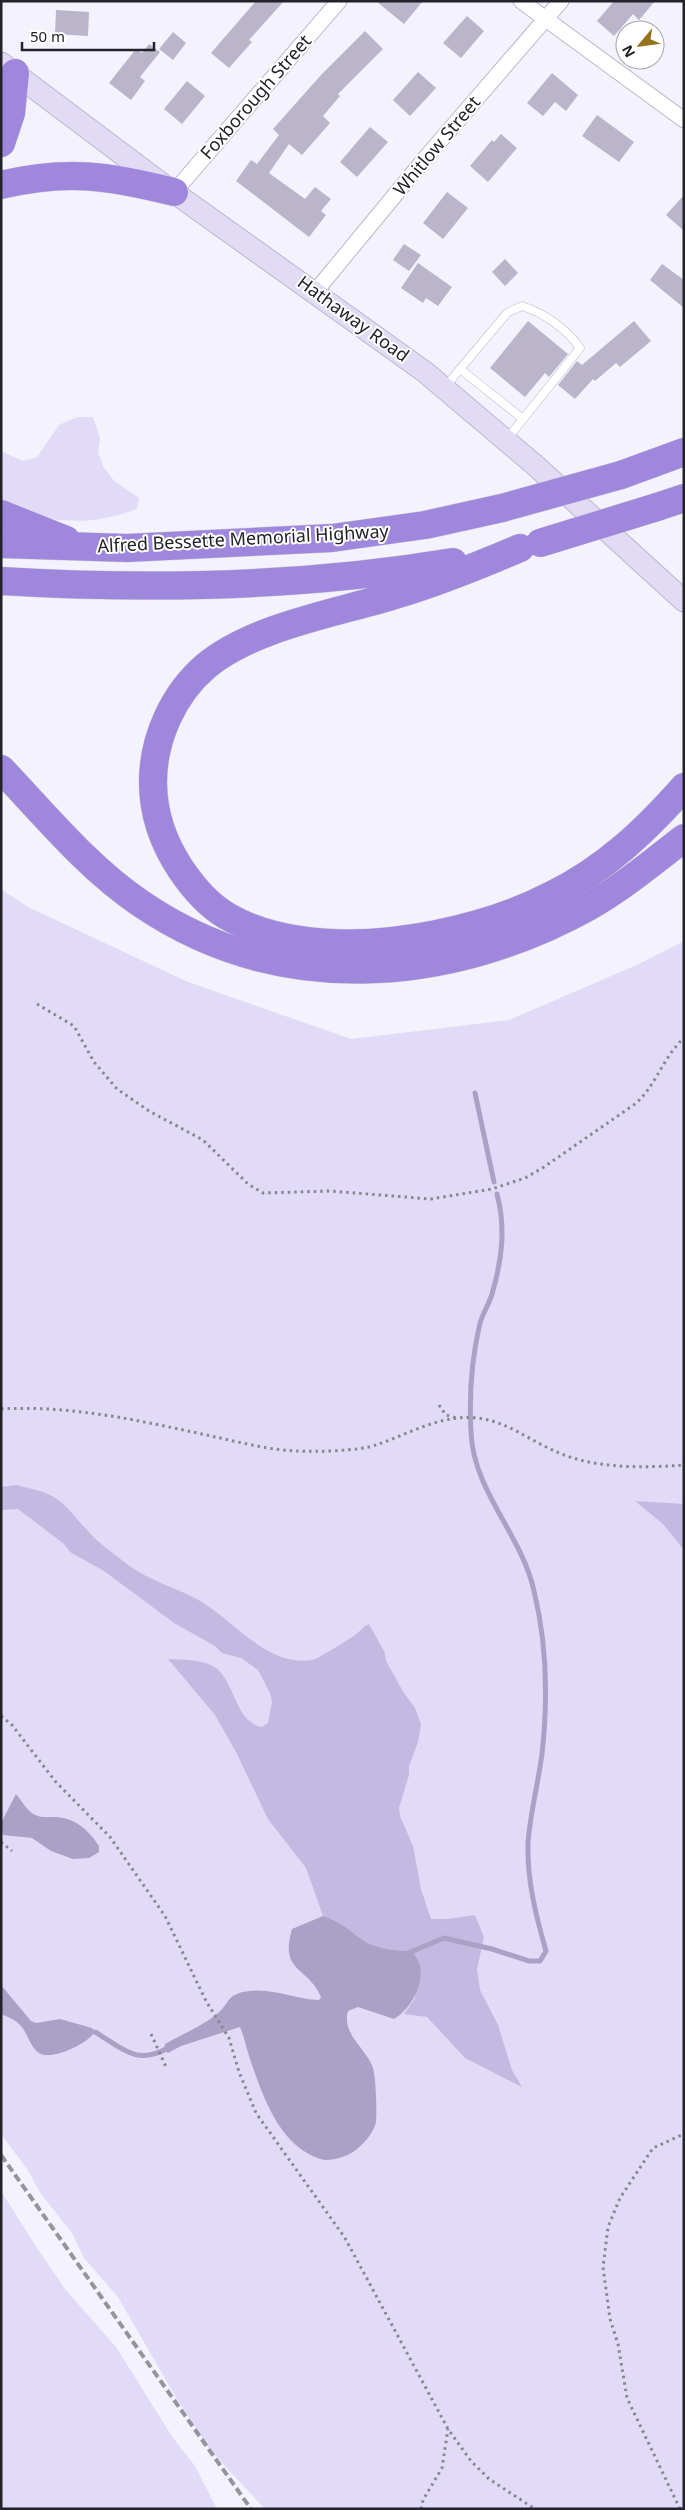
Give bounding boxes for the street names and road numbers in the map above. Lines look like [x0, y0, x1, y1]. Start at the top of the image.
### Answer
street label: Foxborough Street [194, 29, 316, 164]
street label: Whitlow Street [387, 90, 485, 200]
street label: Hathaway Road [293, 270, 414, 367]
street label: Alfred Bessette Memorial Highway [97, 518, 390, 558]

